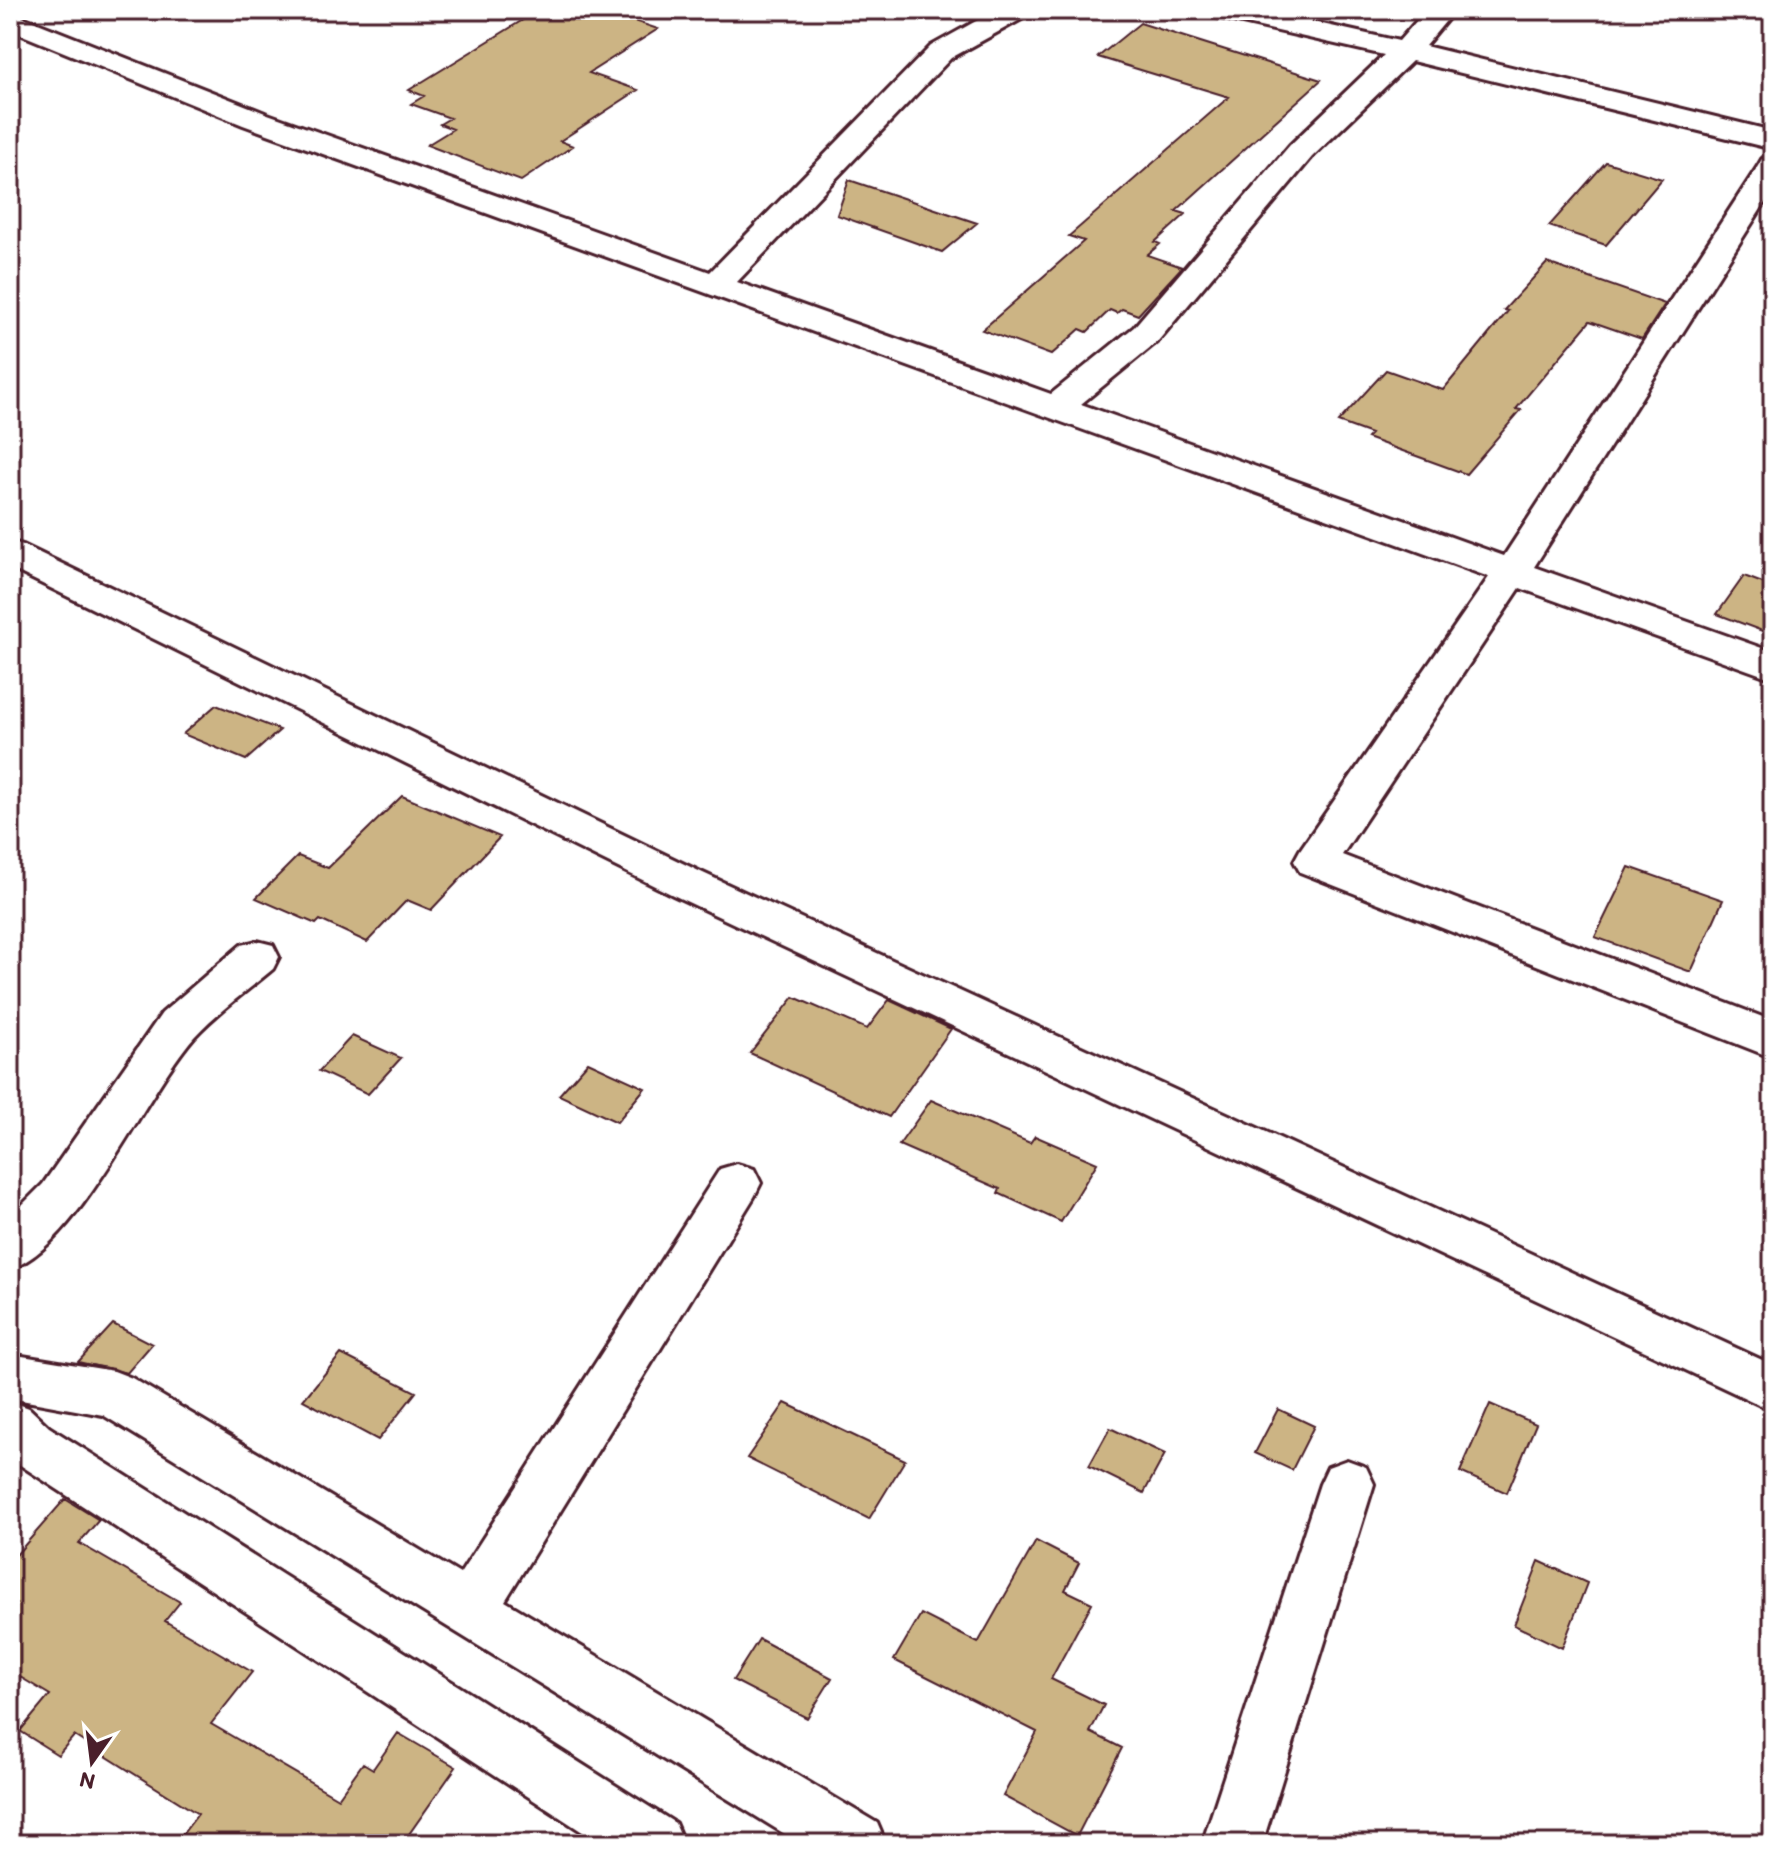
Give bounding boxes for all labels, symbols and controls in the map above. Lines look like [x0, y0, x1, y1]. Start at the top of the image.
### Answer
north arrow [52, 1722, 132, 1802]
text: N [77, 1766, 98, 1796]

